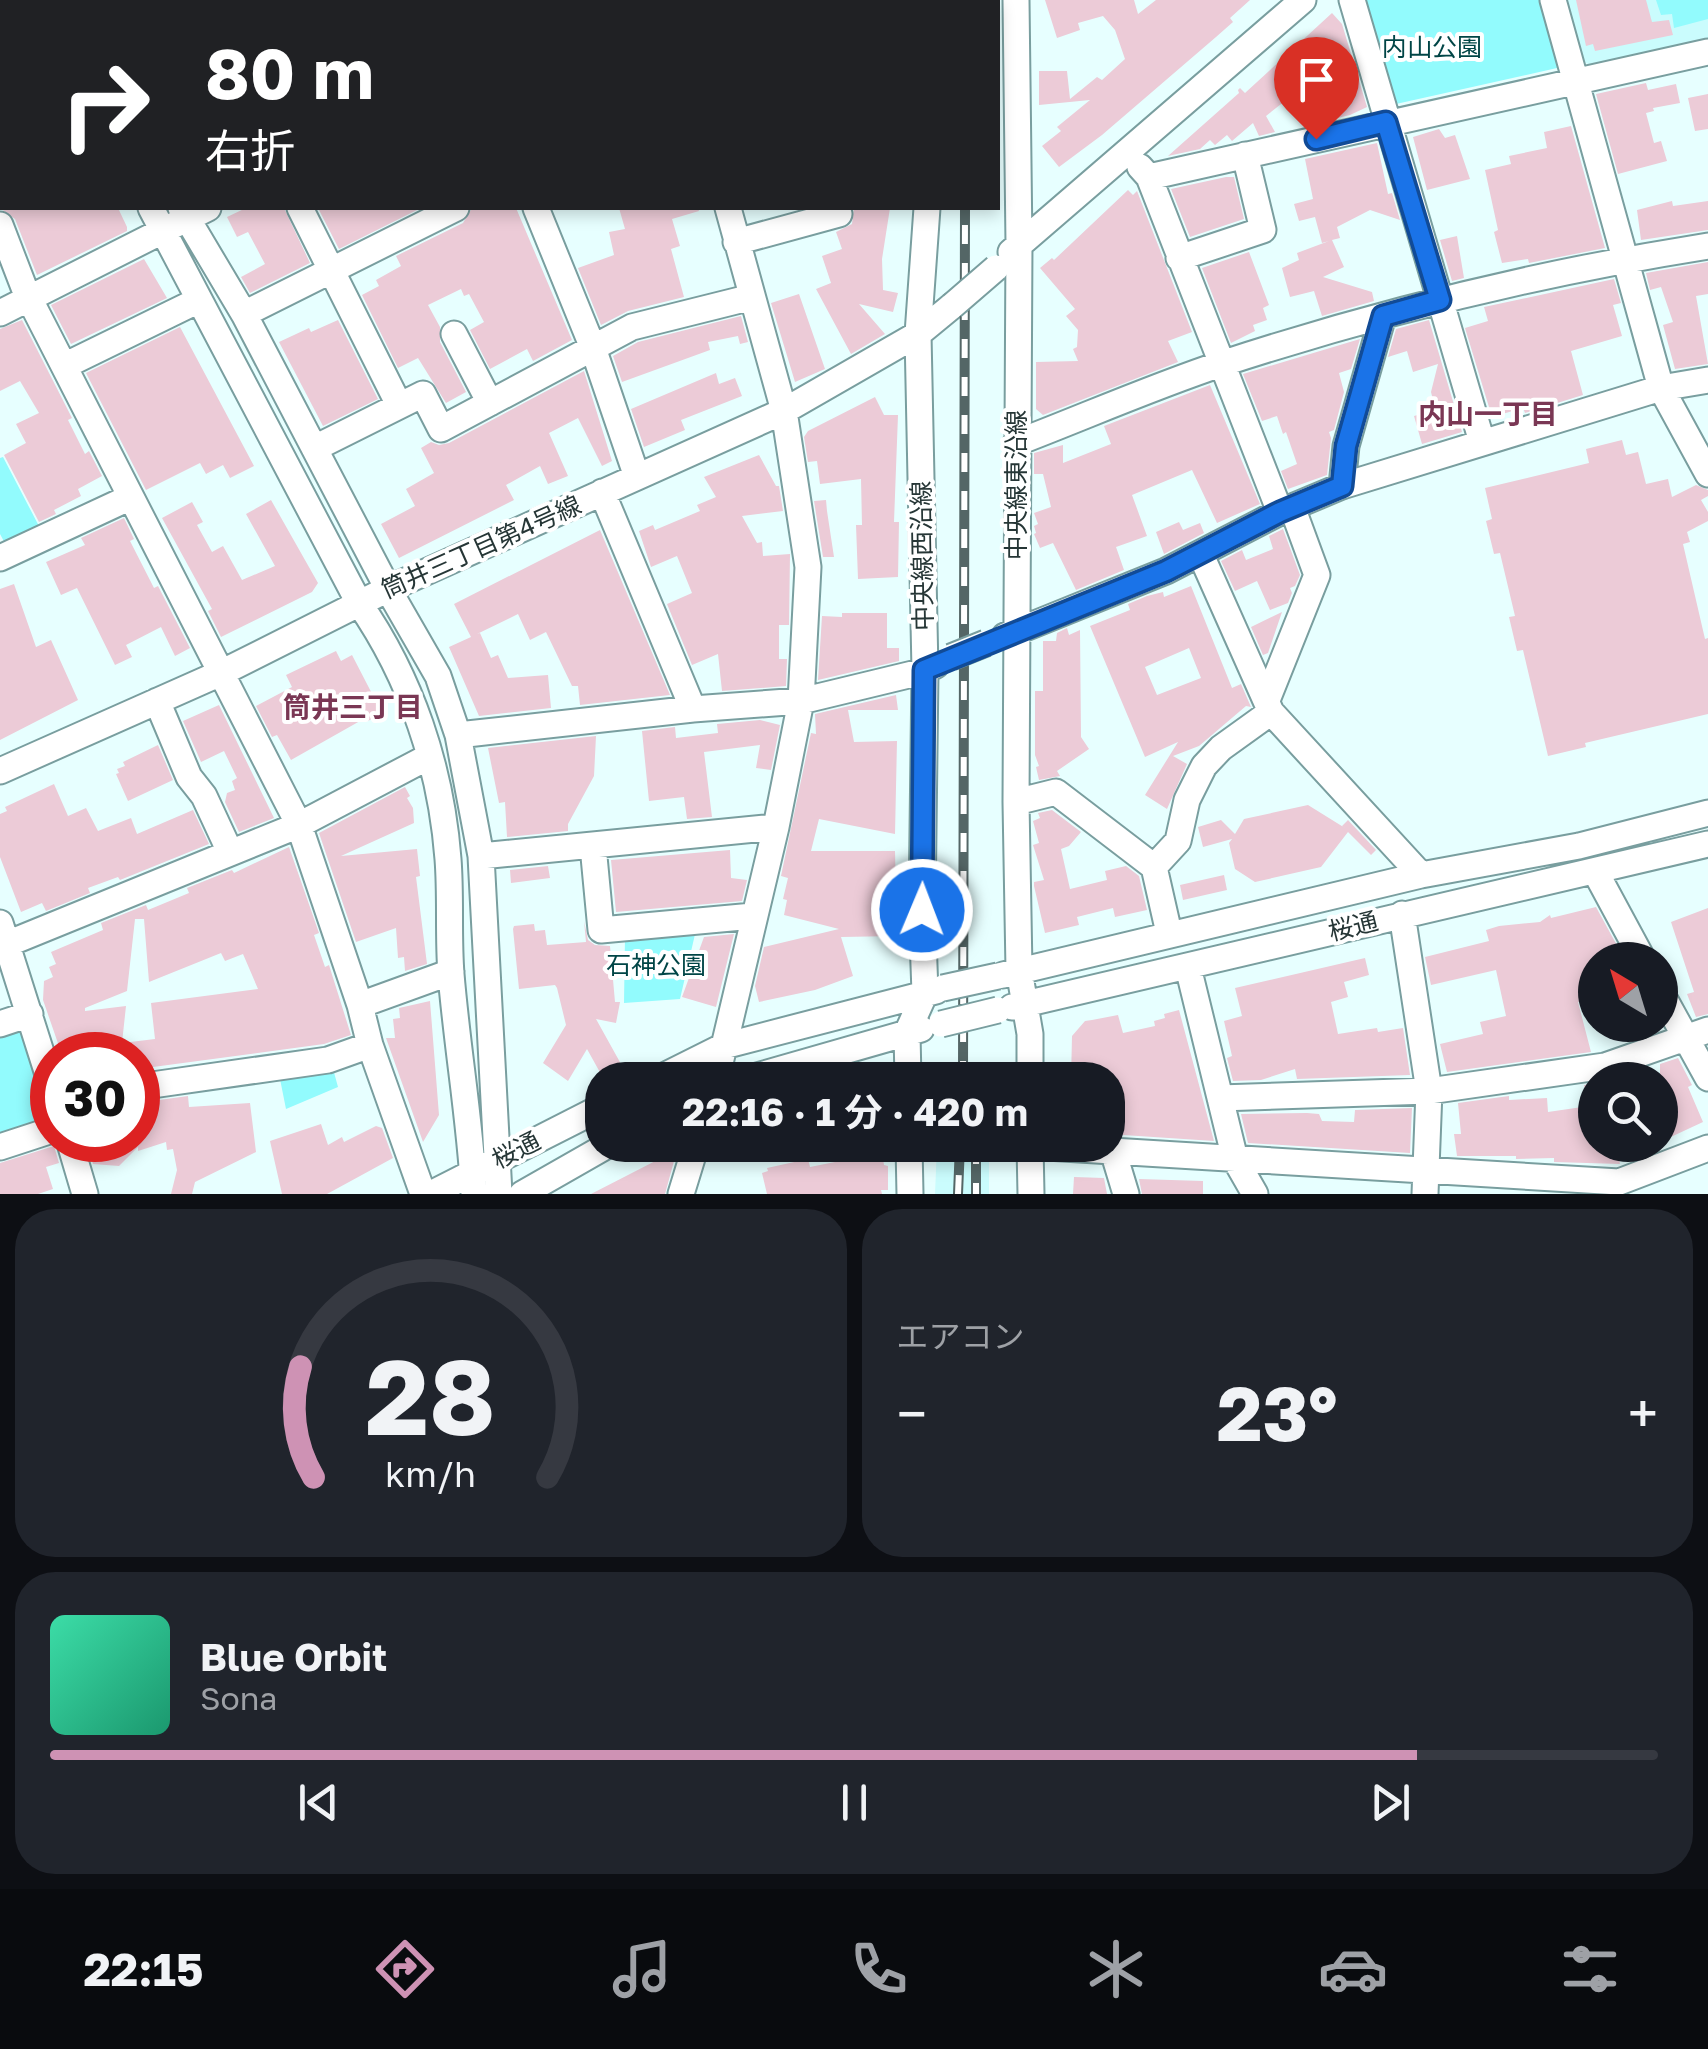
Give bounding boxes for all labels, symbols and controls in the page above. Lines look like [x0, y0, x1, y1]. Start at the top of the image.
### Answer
text: 80 m [205, 30, 374, 114]
park label: 内山公園 [1382, 31, 1482, 62]
pin [1274, 37, 1359, 140]
icon: right [40, 40, 170, 170]
icon: arrive [1289, 52, 1344, 107]
text: 右折 [205, 123, 295, 177]
district label: 内山一丁目 [1418, 397, 1558, 430]
street label: 中央線東沿線 [1000, 410, 1031, 560]
street label: 中央線西沿線 [905, 481, 938, 631]
street label: 筒井三丁目第4号線 [376, 489, 585, 604]
district label: 筒井三丁目 [283, 690, 423, 723]
position arrow [870, 858, 974, 962]
street label: 桜通 [1325, 904, 1381, 947]
north arrow [1578, 942, 1678, 1042]
map controls [1578, 942, 1678, 1162]
park label: 石神公園 [606, 949, 706, 980]
speed limit sign: 30 [30, 1032, 160, 1162]
button: search [1578, 1062, 1678, 1162]
text: 22:16 · 1 分 · 420 m [682, 1089, 1028, 1134]
street label: 桜通 [486, 1124, 545, 1175]
text: エアコン [897, 1317, 1025, 1355]
text: 28 [366, 1333, 496, 1458]
text: 23° [1217, 1367, 1338, 1458]
text: − [897, 1380, 927, 1446]
text: + [1628, 1380, 1658, 1446]
text: km/h [385, 1452, 476, 1495]
text: Blue Orbit [200, 1634, 387, 1679]
text: Sona [200, 1679, 277, 1717]
icon: previous [291, 1775, 346, 1830]
icon: pause [827, 1775, 882, 1830]
icon: next [1363, 1775, 1418, 1830]
icon: directions [370, 1934, 440, 2004]
icon: music [607, 1934, 677, 2004]
icon: phone [844, 1934, 914, 2004]
icon: climate [1081, 1934, 1151, 2004]
icon: car [1318, 1934, 1388, 2004]
icon: filters [1555, 1934, 1625, 2004]
text: 22:15 [83, 1942, 203, 1996]

